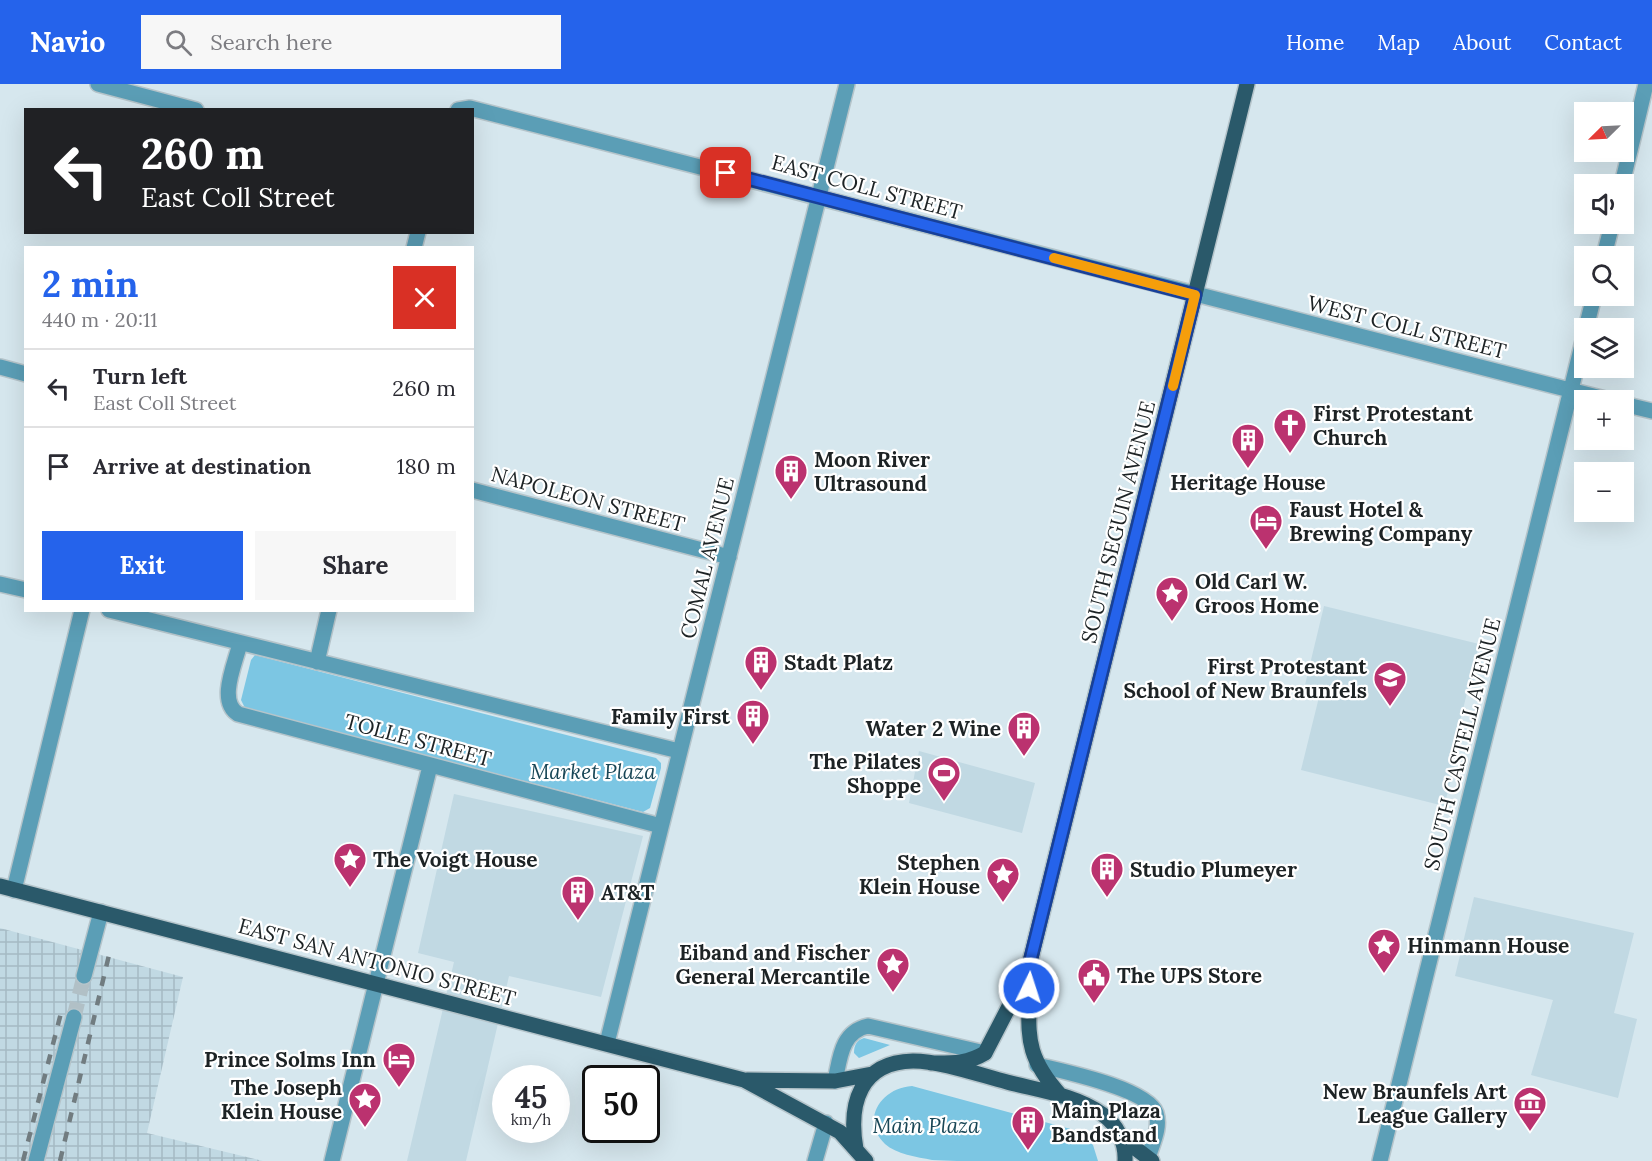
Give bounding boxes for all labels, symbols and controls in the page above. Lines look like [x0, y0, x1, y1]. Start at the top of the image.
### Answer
search box [141, 15, 561, 69]
text: Navio [30, 24, 105, 60]
icon: search [162, 26, 195, 59]
text: Search here [210, 28, 332, 56]
text: Home [1286, 29, 1344, 56]
text: Map [1377, 29, 1420, 56]
text: About [1453, 29, 1511, 56]
text: Contact [1544, 29, 1622, 56]
north arrow [1574, 102, 1634, 162]
map controls [1574, 102, 1634, 522]
text: 260 m [141, 127, 264, 181]
icon: left [42, 132, 120, 210]
pin [700, 147, 751, 198]
street label: EAST COLL STREET [769, 149, 965, 225]
icon: arrive [709, 156, 742, 189]
button: sound [1574, 174, 1634, 234]
text: East Coll Street [141, 180, 335, 214]
button: search [1574, 246, 1634, 306]
text: 2 min [42, 261, 139, 307]
button: close [393, 266, 456, 329]
street label: WEST COLL STREET [1305, 289, 1509, 365]
text: 440 m · 20:11 [42, 307, 157, 332]
button: layers [1574, 318, 1634, 378]
text: Turn left [93, 362, 187, 390]
icon: left [42, 372, 75, 405]
text: 260 m [392, 374, 456, 402]
text: East Coll Street [93, 390, 237, 415]
button: + [1574, 390, 1634, 450]
street label: SOUTH SEGUIN AVENUE [1075, 398, 1161, 646]
place label: First Protestant Church [1313, 400, 1473, 451]
church icon: First Protestant Church [1272, 407, 1308, 454]
building icon: Heritage House [1230, 422, 1266, 469]
place label: Moon River Ultrasound [814, 446, 930, 497]
icon: arrive [42, 450, 75, 483]
text: Arrive at destination [93, 452, 311, 480]
text: 180 m [397, 452, 456, 480]
building icon: Moon River Ultrasound [773, 453, 809, 500]
street label: NAPOLEON STREET [488, 460, 688, 538]
button: − [1574, 462, 1634, 522]
place label: Heritage House [1170, 469, 1326, 496]
street label: COMAL AVENUE [674, 475, 740, 641]
place label: Faust Hotel & Brewing Company [1289, 496, 1473, 547]
hotel icon: Faust Hotel & Brewing Company [1248, 503, 1284, 550]
button: Exit [42, 531, 243, 600]
button: Share [255, 531, 456, 600]
place label: Old Carl W. Groos Home [1195, 568, 1319, 619]
place icon: Old Carl W. Groos Home [1154, 575, 1190, 622]
street label: SOUTH CASTELL AVENUE [1418, 615, 1506, 873]
building icon: Stadt Platz [743, 644, 779, 691]
place label: Stadt Platz [784, 649, 893, 676]
place label: First Protestant School of New Braunfels [1123, 653, 1367, 704]
school or university icon: First Protestant School of New Braunfels [1372, 660, 1408, 707]
building icon: Family First [735, 698, 771, 745]
place label: Family First [611, 703, 730, 730]
street label: TOLLE STREET [342, 707, 494, 773]
building icon: Water 2 Wine [1006, 710, 1042, 757]
place label: Water 2 Wine [866, 715, 1001, 742]
place label: The Pilates Shoppe [810, 748, 921, 799]
sports icon: The Pilates Shoppe [926, 755, 962, 802]
park label: Market Plaza [530, 758, 656, 785]
place icon: The Voigt House [332, 841, 368, 888]
place label: The Voigt House [373, 846, 538, 873]
place label: Stephen Klein House [859, 849, 980, 900]
building icon: Studio Plumeyer [1089, 851, 1125, 898]
place icon: Stephen Klein House [985, 856, 1021, 903]
place label: Studio Plumeyer [1130, 856, 1297, 883]
building icon: AT&T [560, 874, 596, 921]
place label: AT&T [601, 879, 655, 906]
street label: EAST SAN ANTONIO STREET [235, 912, 519, 1012]
place icon: Hinmann House [1366, 927, 1402, 974]
place label: Hinmann House [1407, 932, 1569, 959]
place label: Eiband and Fischer General Mercantile [675, 939, 870, 990]
place icon: Eiband and Fischer General Mercantile [875, 946, 911, 993]
position arrow [997, 956, 1061, 1020]
public building icon: The UPS Store [1076, 957, 1112, 1004]
place label: The UPS Store [1117, 962, 1262, 989]
hotel icon: Prince Solms Inn [381, 1041, 417, 1088]
place label: Prince Solms Inn [204, 1046, 376, 1073]
speed limit sign: 50 [582, 1065, 660, 1143]
place label: The Joseph Klein House [221, 1074, 342, 1125]
text: 45 [515, 1078, 547, 1116]
place label: New Braunfels Art League Gallery [1323, 1078, 1507, 1129]
place icon: The Joseph Klein House [347, 1081, 383, 1128]
museum icon: New Braunfels Art League Gallery [1512, 1085, 1548, 1132]
place label: Main Plaza Bandstand [1051, 1097, 1161, 1148]
building icon: Main Plaza Bandstand [1010, 1104, 1046, 1151]
text: km/h [511, 1110, 551, 1129]
park label: Main Plaza [872, 1112, 980, 1139]

